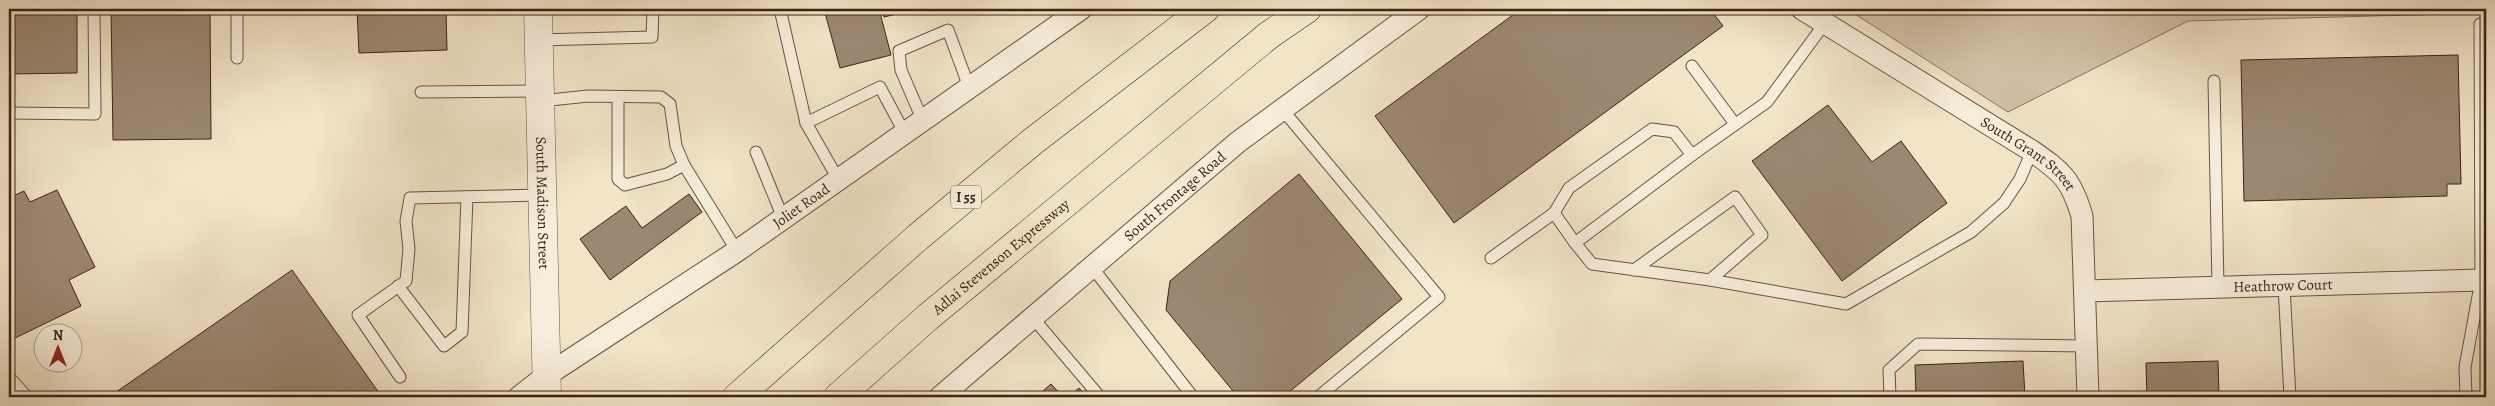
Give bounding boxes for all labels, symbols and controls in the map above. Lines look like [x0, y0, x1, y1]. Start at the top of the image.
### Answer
street label: South Grant Street [1977, 112, 2081, 194]
street label: South Madison Street [531, 136, 554, 270]
street label: South Frontage Road [1120, 146, 1231, 245]
street label: Joliet Road [769, 178, 835, 233]
road number: I 55 [951, 186, 981, 208]
street label: Adlai Stevenson Expressway [927, 194, 1074, 320]
street label: Heathrow Court [2233, 274, 2333, 297]
north arrow [32, 324, 82, 374]
text: N [53, 326, 63, 345]

